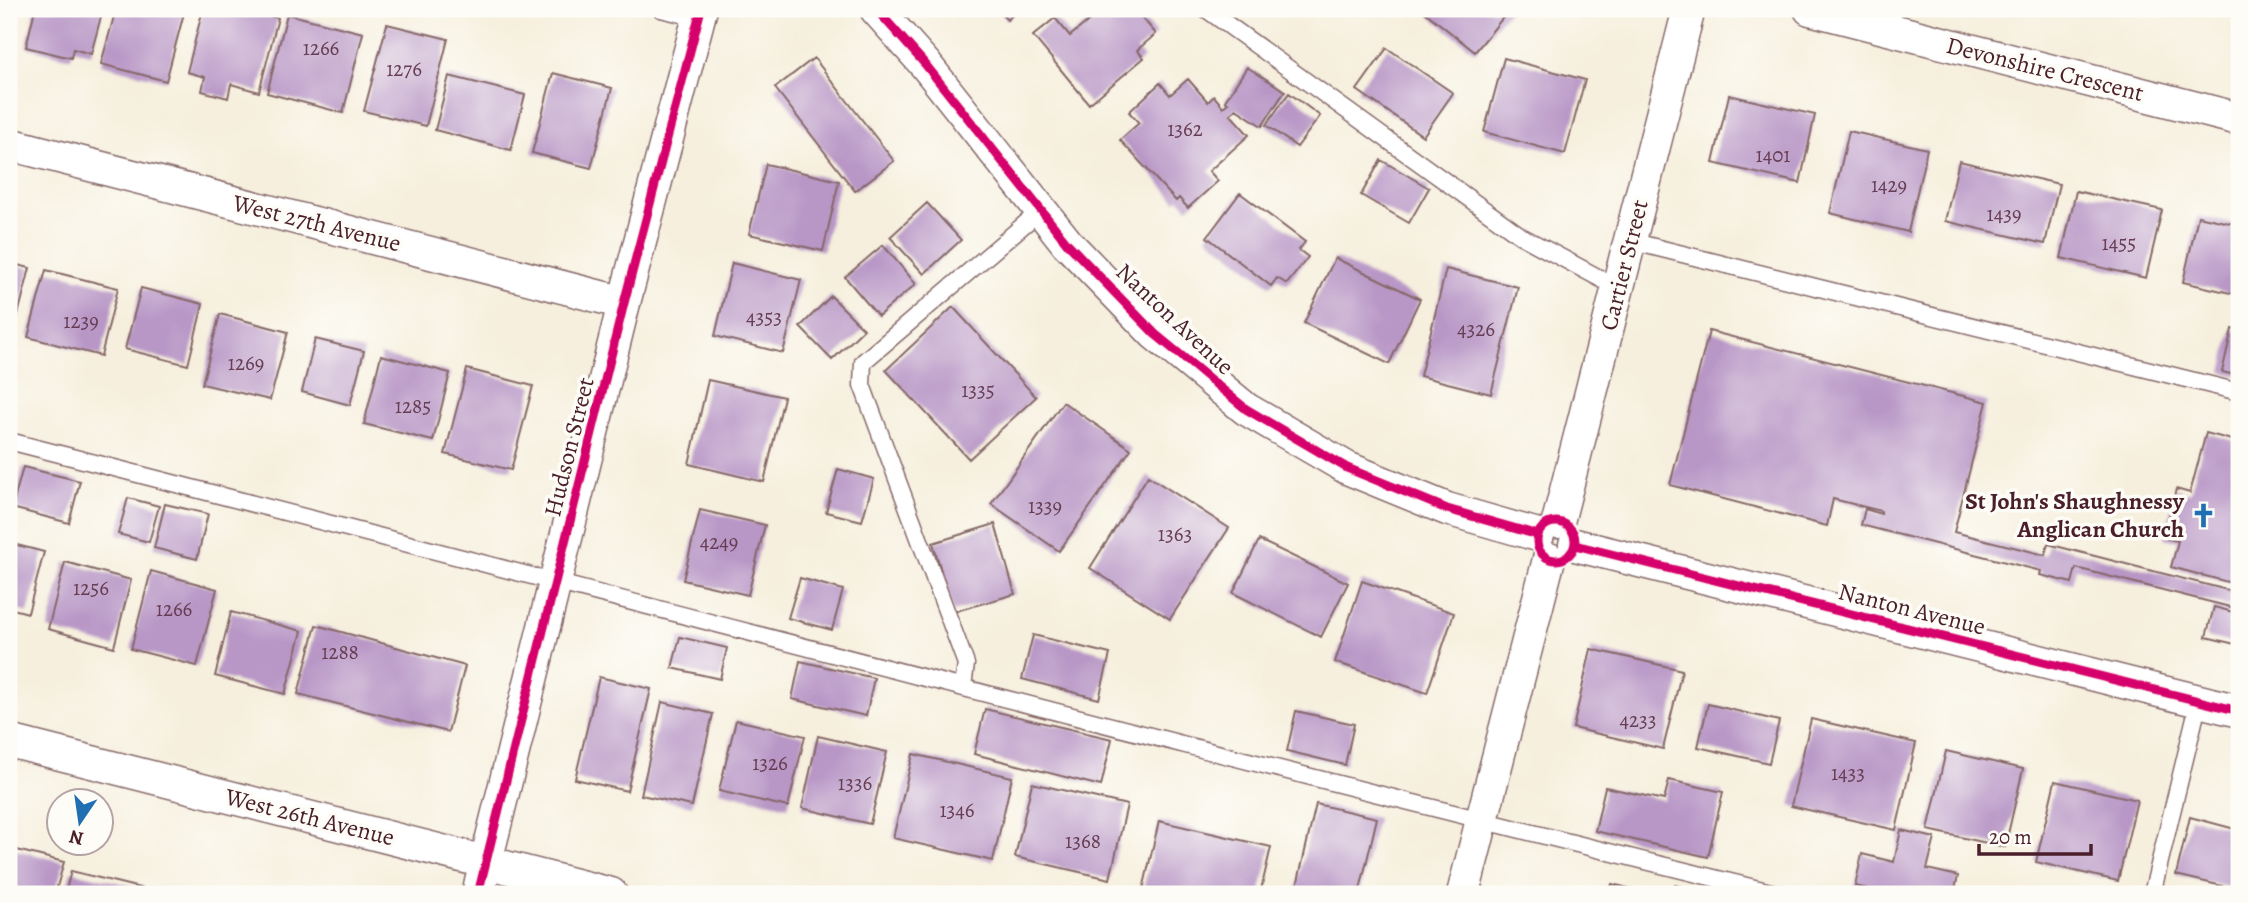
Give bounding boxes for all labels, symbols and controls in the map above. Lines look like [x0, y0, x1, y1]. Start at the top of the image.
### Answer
street label: Devonshire Crescent [1943, 29, 2147, 109]
house number: 1266 [303, 34, 340, 62]
house number: 1276 [386, 55, 422, 83]
house number: 1362 [1167, 115, 1203, 143]
house number: 1401 [1755, 141, 1791, 169]
house number: 1429 [1871, 171, 1907, 199]
street label: West 27th Avenue [229, 186, 404, 259]
street label: Cartier Street [1592, 196, 1656, 334]
house number: 1439 [1987, 200, 2022, 228]
house number: 1455 [2102, 229, 2136, 257]
street label: Nanton Avenue [1109, 256, 1241, 382]
house number: 4353 [746, 303, 782, 331]
house number: 1239 [63, 307, 99, 335]
house number: 4326 [1457, 315, 1495, 343]
house number: 1269 [228, 349, 264, 377]
street label: Hudson Street [536, 374, 602, 520]
house number: 1335 [961, 376, 995, 404]
house number: 1285 [395, 392, 431, 420]
place label: St John's Shaughnessy Anglican Church [1965, 485, 2185, 545]
house number: 1339 [1028, 492, 1062, 520]
church icon: St John's Shaughnessy Anglican Church [2190, 501, 2218, 529]
house number: 1363 [1158, 520, 1192, 548]
house number: 4249 [700, 528, 738, 556]
house number: 1256 [73, 574, 109, 602]
street label: Nanton Avenue [1835, 575, 1989, 643]
house number: 1266 [156, 595, 193, 623]
house number: 1288 [321, 638, 359, 666]
house number: 4233 [1620, 706, 1656, 734]
house number: 1326 [752, 749, 788, 777]
house number: 1433 [1831, 759, 1865, 787]
house number: 1336 [838, 769, 872, 797]
street label: West 26th Avenue [221, 780, 398, 853]
north arrow [46, 788, 116, 858]
house number: 1346 [939, 796, 975, 824]
scale bar [1979, 812, 2090, 856]
text: N [67, 823, 86, 852]
text: 20 m [1989, 823, 2032, 851]
house number: 1368 [1065, 827, 1101, 855]

